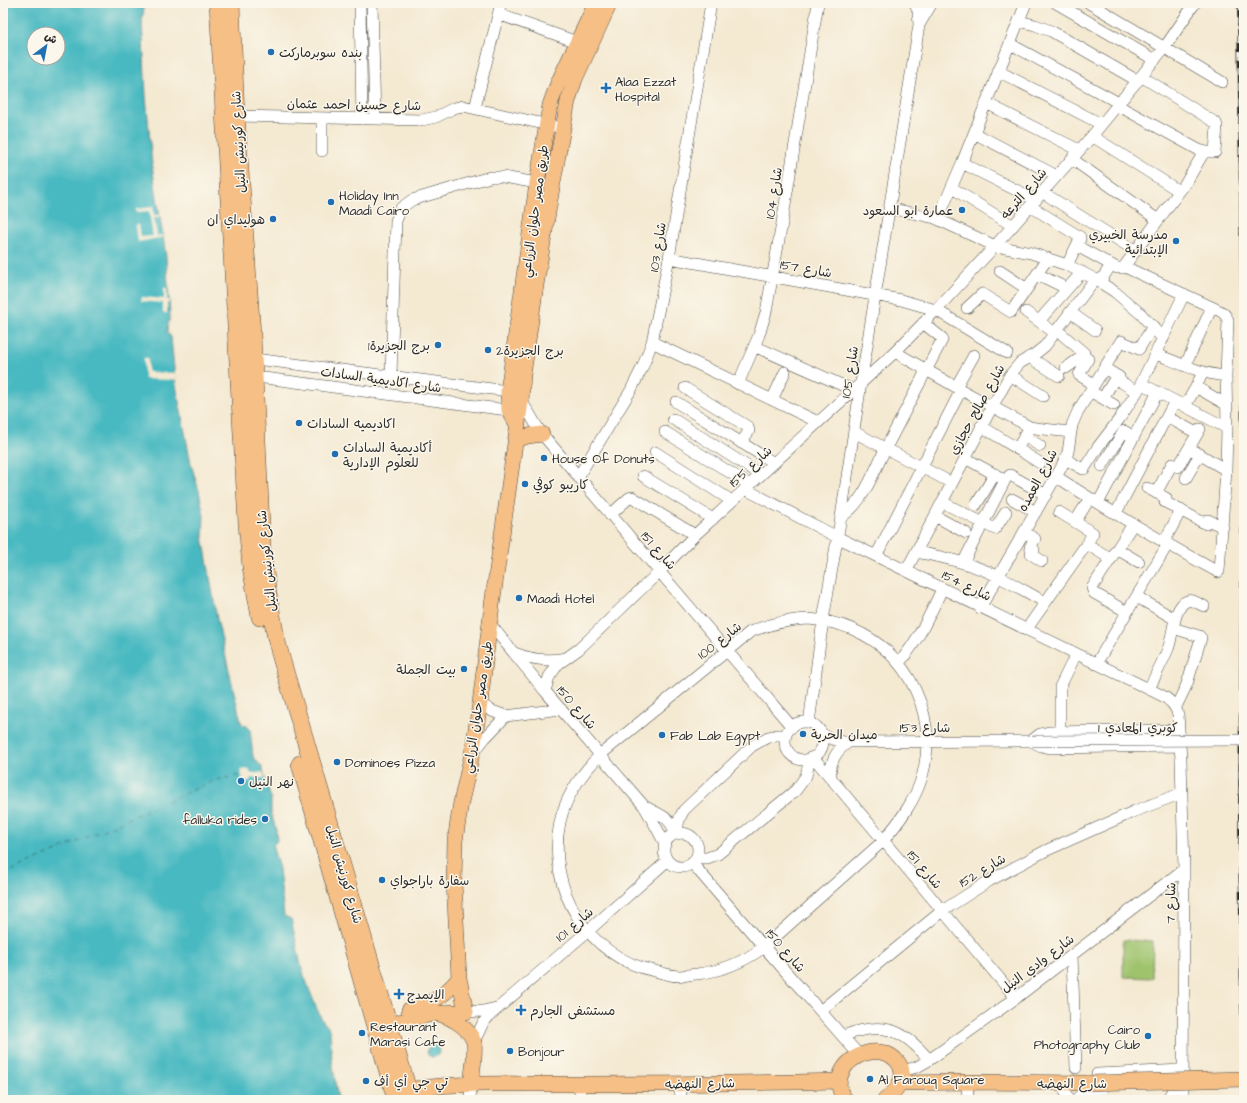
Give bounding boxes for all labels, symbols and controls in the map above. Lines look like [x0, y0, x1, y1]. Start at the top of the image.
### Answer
north arrow [26, 26, 66, 66]
text: ش [42, 28, 60, 48]
place label: بنده سوبرماركت [279, 44, 362, 62]
marker: بنده سوبرماركت [266, 47, 276, 57]
place label: Alaa Ezzat Hospital [615, 73, 677, 106]
marker: Alaa Ezzat Hospital [600, 82, 612, 94]
street label: شارع كورنيش النيل [227, 91, 251, 193]
street label: شارع حسين احمد عثمان [287, 95, 421, 115]
street label: طريق مصر حلوان الزراعي [517, 144, 555, 279]
street label: شارع الترعه [996, 164, 1051, 223]
street label: شارع 104 [761, 166, 787, 220]
place label: Holiday Inn Maadi Cairo [339, 187, 410, 220]
marker: Holiday Inn Maadi Cairo [326, 197, 336, 207]
place label: عمارة ابو السعود [863, 202, 954, 220]
marker: عمارة ابو السعود [957, 205, 967, 215]
place label: هوليداي ان [207, 211, 265, 229]
marker: هوليداي ان [268, 214, 278, 224]
street label: شارع 103 [645, 221, 671, 273]
place label: مدرسة الخبيري الإبتدائية [1089, 226, 1168, 259]
marker: مدرسة الخبيري الإبتدائية [1171, 236, 1181, 246]
street label: شارع 157 [779, 256, 833, 282]
place label: برج الجزيرة1 [368, 337, 430, 355]
marker: برج الجزيرة1 [433, 340, 443, 350]
place label: برج الجزيرة2 [496, 342, 564, 360]
marker: برج الجزيرة2 [483, 345, 493, 355]
street label: شارع 105 [837, 345, 863, 399]
street label: شارع صالح حجازي [945, 361, 1009, 458]
street label: شارع اكاديمية السادات [319, 363, 443, 397]
place label: اكاديميه السادات [307, 415, 395, 433]
marker: اكاديميه السادات [294, 418, 304, 428]
place label: أكاديمية السادات للعلوم الإدارية [343, 439, 432, 473]
street label: شارع 155 [725, 442, 776, 492]
street label: شارع العمده [1014, 446, 1062, 515]
marker: أكاديمية السادات للعلوم الإدارية [330, 449, 340, 459]
place label: House Of Donuts [552, 450, 655, 468]
marker: House Of Donuts [539, 453, 549, 463]
place label: كاريبو كوفي [533, 476, 589, 494]
marker: كاريبو كوفي [520, 479, 530, 489]
street label: شارع كورنيش النيل [253, 509, 281, 613]
street label: شارع 151 [636, 527, 680, 574]
street label: شارع 154 [939, 566, 994, 606]
place label: Maadi Hotel [527, 590, 594, 608]
marker: Maadi Hotel [514, 593, 524, 603]
street label: شارع 100 [694, 618, 745, 664]
street label: طريق مصر حلوان الزراعي [459, 640, 499, 775]
place label: بيت الجملة [396, 661, 456, 679]
marker: بيت الجملة [459, 664, 469, 674]
street label: شارع 150 [552, 682, 600, 733]
street label: شارع 153 [900, 719, 950, 737]
street label: كوبري المعادي 1 [1098, 719, 1178, 737]
place label: ميدان الحرية [811, 726, 878, 744]
place label: Fab Lab Egypt [670, 727, 761, 746]
marker: ميدان الحرية [798, 729, 808, 739]
marker: Fab Lab Egypt [657, 730, 667, 740]
place label: Dominoes Pizza [345, 754, 436, 772]
marker: Dominoes Pizza [332, 757, 342, 767]
place label: نهر النيل [249, 773, 294, 791]
marker: نهر النيل [236, 776, 246, 786]
place label: falluka rides [183, 811, 257, 829]
marker: falluka rides [260, 814, 270, 824]
street label: شارع كورنيش النيل [321, 823, 367, 926]
street label: شارع 151 [903, 846, 946, 893]
street label: شارع 152 [956, 850, 1009, 892]
place label: سفارة باراجواي [390, 872, 469, 890]
marker: سفارة باراجواي [377, 875, 387, 885]
street label: شارع 7 [1162, 882, 1180, 924]
street label: شارع 101 [552, 903, 597, 946]
street label: شارع 150 [761, 925, 809, 976]
street label: شارع وادي النيل [997, 930, 1078, 997]
place label: الإيمدج [407, 986, 444, 1004]
marker: الإيمدج [394, 989, 404, 999]
place label: مستشفى الجارم [530, 1002, 615, 1021]
marker: مستشفى الجارم [515, 1004, 527, 1016]
place label: Restaurant Marasi Cafe [370, 1018, 445, 1051]
place label: Cairo Photography Club [1034, 1021, 1141, 1055]
marker: Restaurant Marasi Cafe [357, 1028, 367, 1038]
marker: Cairo Photography Club [1143, 1031, 1153, 1041]
place label: Bonjour [518, 1043, 564, 1061]
marker: Bonjour [505, 1046, 515, 1056]
place label: Al Farouq Square [878, 1071, 985, 1089]
place label: تي جي أي أف [374, 1073, 448, 1093]
street label: شارع النهضه [665, 1074, 735, 1094]
marker: Al Farouq Square [865, 1074, 875, 1084]
street label: شارع النهضه [1037, 1075, 1107, 1093]
marker: تي جي أي أف [361, 1076, 371, 1086]

